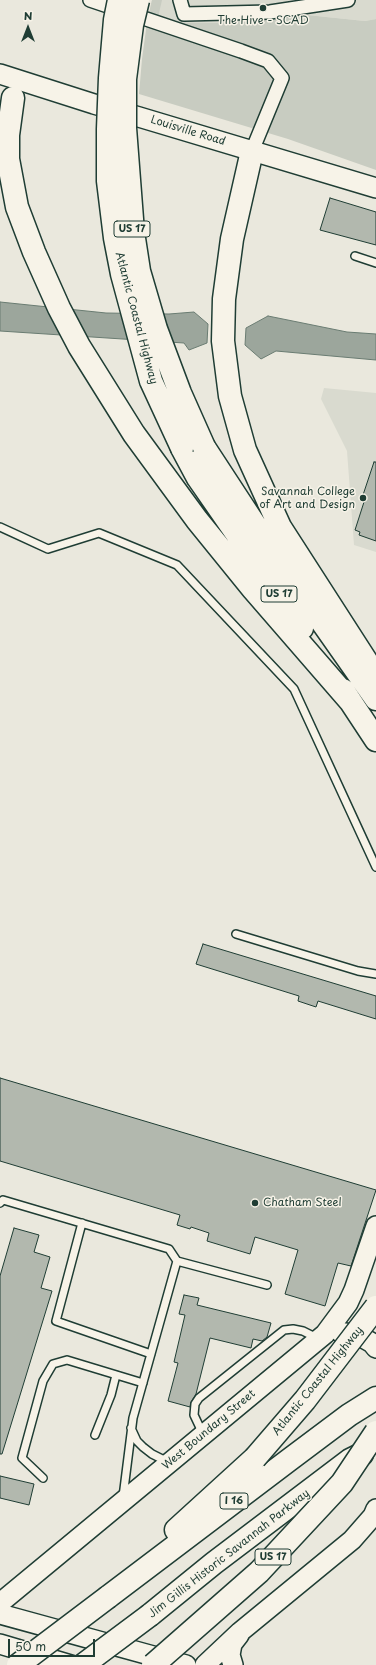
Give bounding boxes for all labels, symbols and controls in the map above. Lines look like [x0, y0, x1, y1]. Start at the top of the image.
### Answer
marker: The Hive - SCAD [258, 3, 268, 13]
text: N [24, 7, 32, 24]
north arrow [8, 8, 48, 48]
place label: The Hive - SCAD [217, 14, 309, 28]
street label: Louisville Road [149, 113, 227, 149]
road number: US 17 [114, 221, 150, 237]
street label: Atlantic Coastal Highway [112, 250, 160, 386]
place label: Savannah College of Art and Design [260, 485, 355, 511]
marker: Savannah College of Art and Design [358, 493, 368, 503]
road number: US 17 [261, 586, 297, 602]
place label: Chatham Steel [263, 1196, 342, 1210]
marker: Chatham Steel [250, 1198, 260, 1208]
street label: Atlantic Coastal Highway [270, 1324, 366, 1438]
street label: West Boundary Street [160, 1387, 258, 1473]
street label: Jim Gillis Historic Savannah Parkway [146, 1487, 312, 1621]
road number: I 16 [220, 1493, 248, 1509]
road number: US 17 [255, 1549, 291, 1565]
scale bar [10, 1631, 97, 1657]
text: 50 m [15, 1637, 46, 1655]

